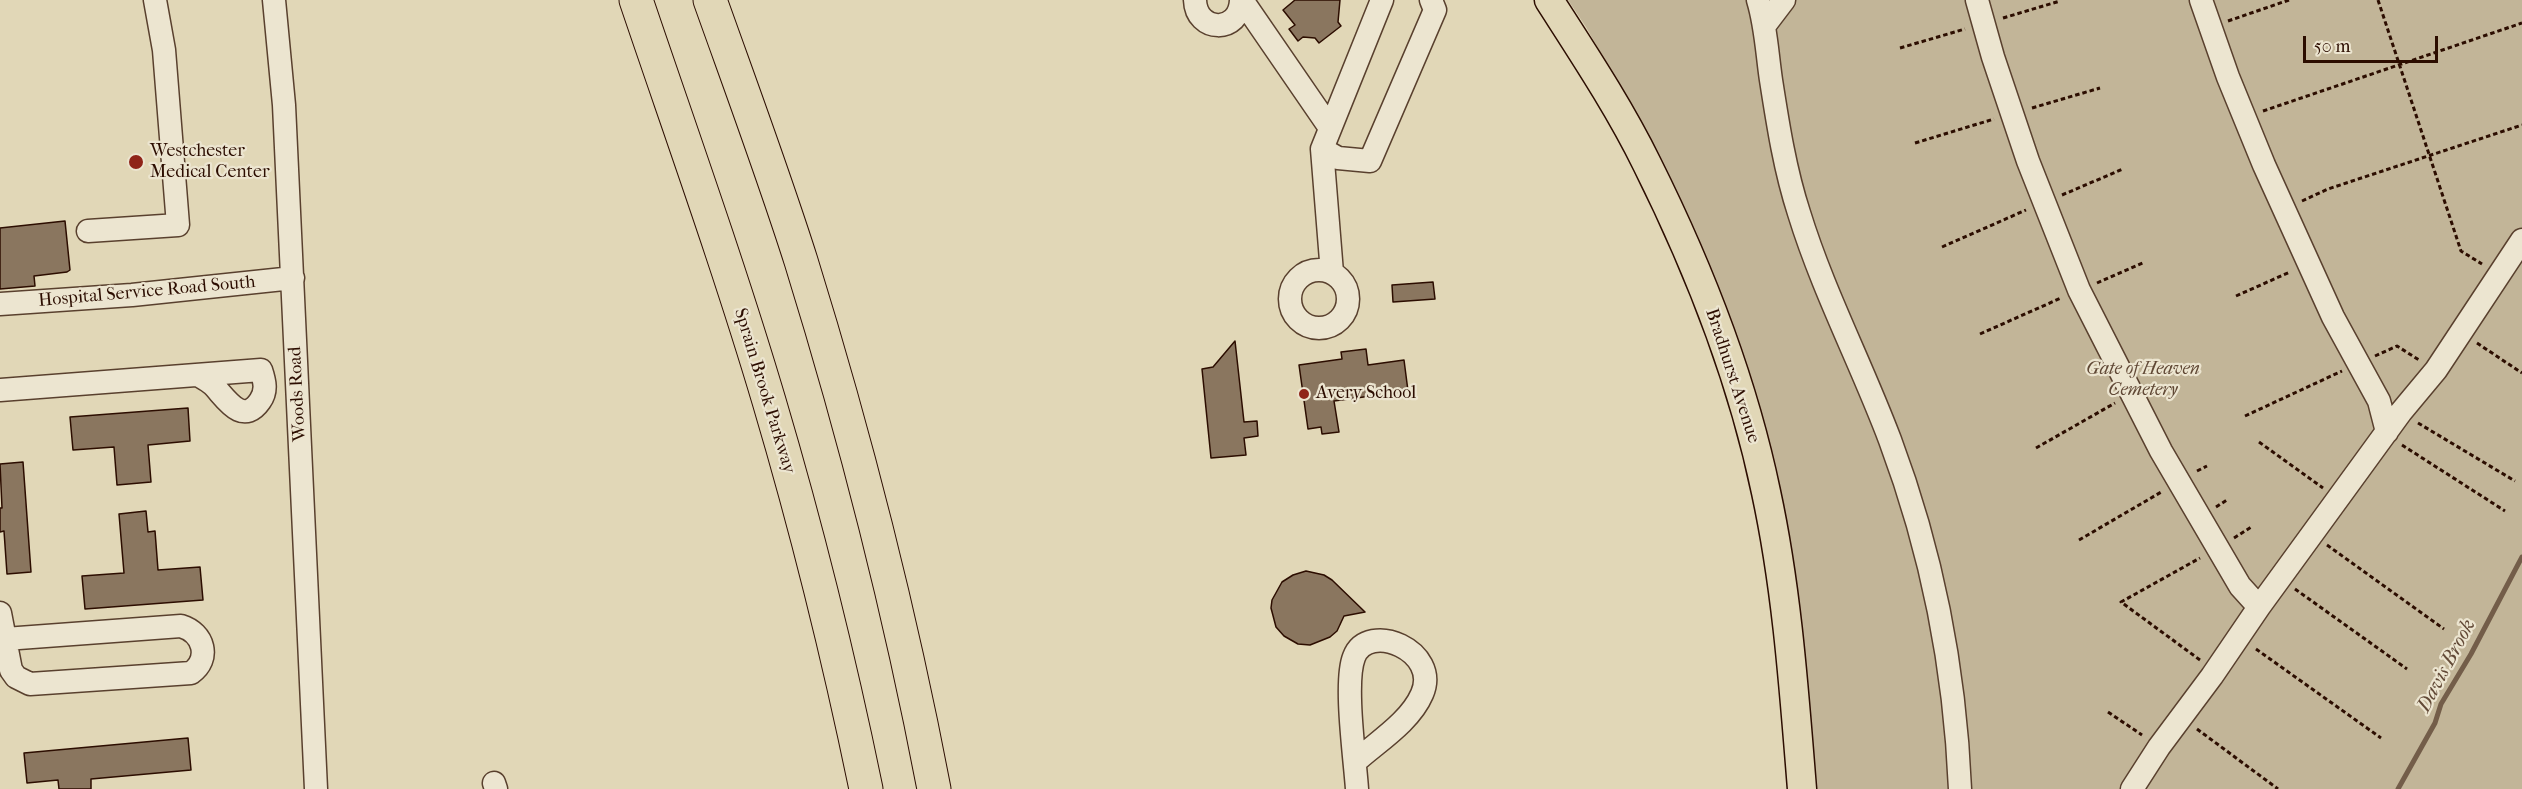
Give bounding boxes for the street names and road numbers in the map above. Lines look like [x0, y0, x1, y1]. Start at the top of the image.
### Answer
street label: Hospital Service Road South [38, 272, 256, 312]
street label: Sprain Brook Parkway [729, 306, 799, 476]
street label: Bradhurst Avenue [1700, 306, 1764, 446]
street label: Woods Road [285, 346, 311, 442]

